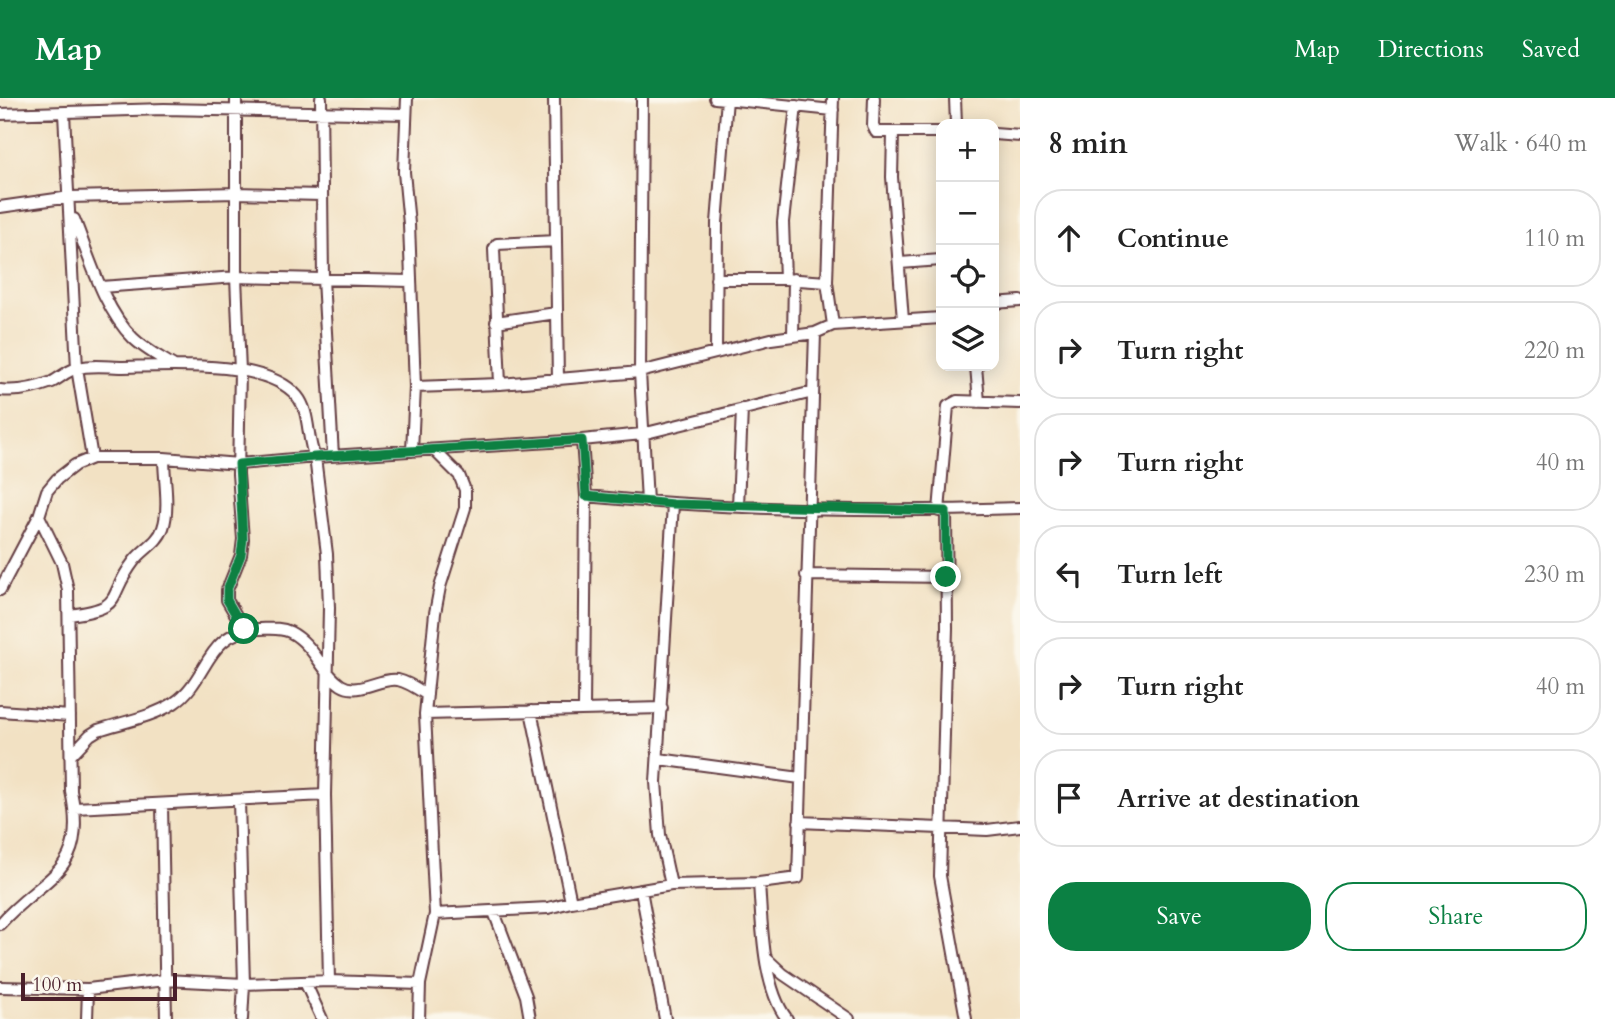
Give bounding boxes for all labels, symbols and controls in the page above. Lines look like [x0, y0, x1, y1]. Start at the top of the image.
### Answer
text: Map [35, 27, 102, 72]
text: Map [1294, 33, 1340, 66]
text: Directions [1378, 33, 1484, 66]
text: Saved [1522, 33, 1580, 66]
map controls [936, 119, 999, 371]
button: + [936, 119, 999, 182]
text: 8 min [1048, 123, 1128, 164]
text: Walk · 640 m [1454, 128, 1587, 159]
button: − [936, 182, 999, 245]
icon: ahead [1050, 219, 1088, 257]
text: Continue [1117, 221, 1229, 256]
text: 110 m [1524, 223, 1585, 254]
button: locate [936, 245, 999, 308]
button: layers [936, 308, 999, 371]
icon: right [1050, 331, 1088, 369]
text: Turn right [1117, 333, 1244, 368]
text: 220 m [1524, 335, 1585, 366]
icon: right [1050, 443, 1088, 481]
text: Turn right [1117, 445, 1244, 480]
text: 40 m [1536, 447, 1585, 478]
icon: left [1050, 555, 1088, 593]
text: Turn left [1117, 557, 1222, 592]
text: 230 m [1524, 559, 1585, 590]
route end [930, 561, 961, 592]
route start [228, 613, 259, 644]
icon: right [1050, 667, 1088, 705]
text: Turn right [1117, 669, 1244, 704]
text: 40 m [1536, 671, 1585, 702]
icon: arrive [1050, 779, 1088, 817]
text: Arrive at destination [1117, 781, 1360, 816]
button: Save [1048, 882, 1311, 951]
button: Share [1325, 882, 1587, 951]
scale bar [21, 970, 177, 1002]
text: 100 m [32, 972, 82, 998]

